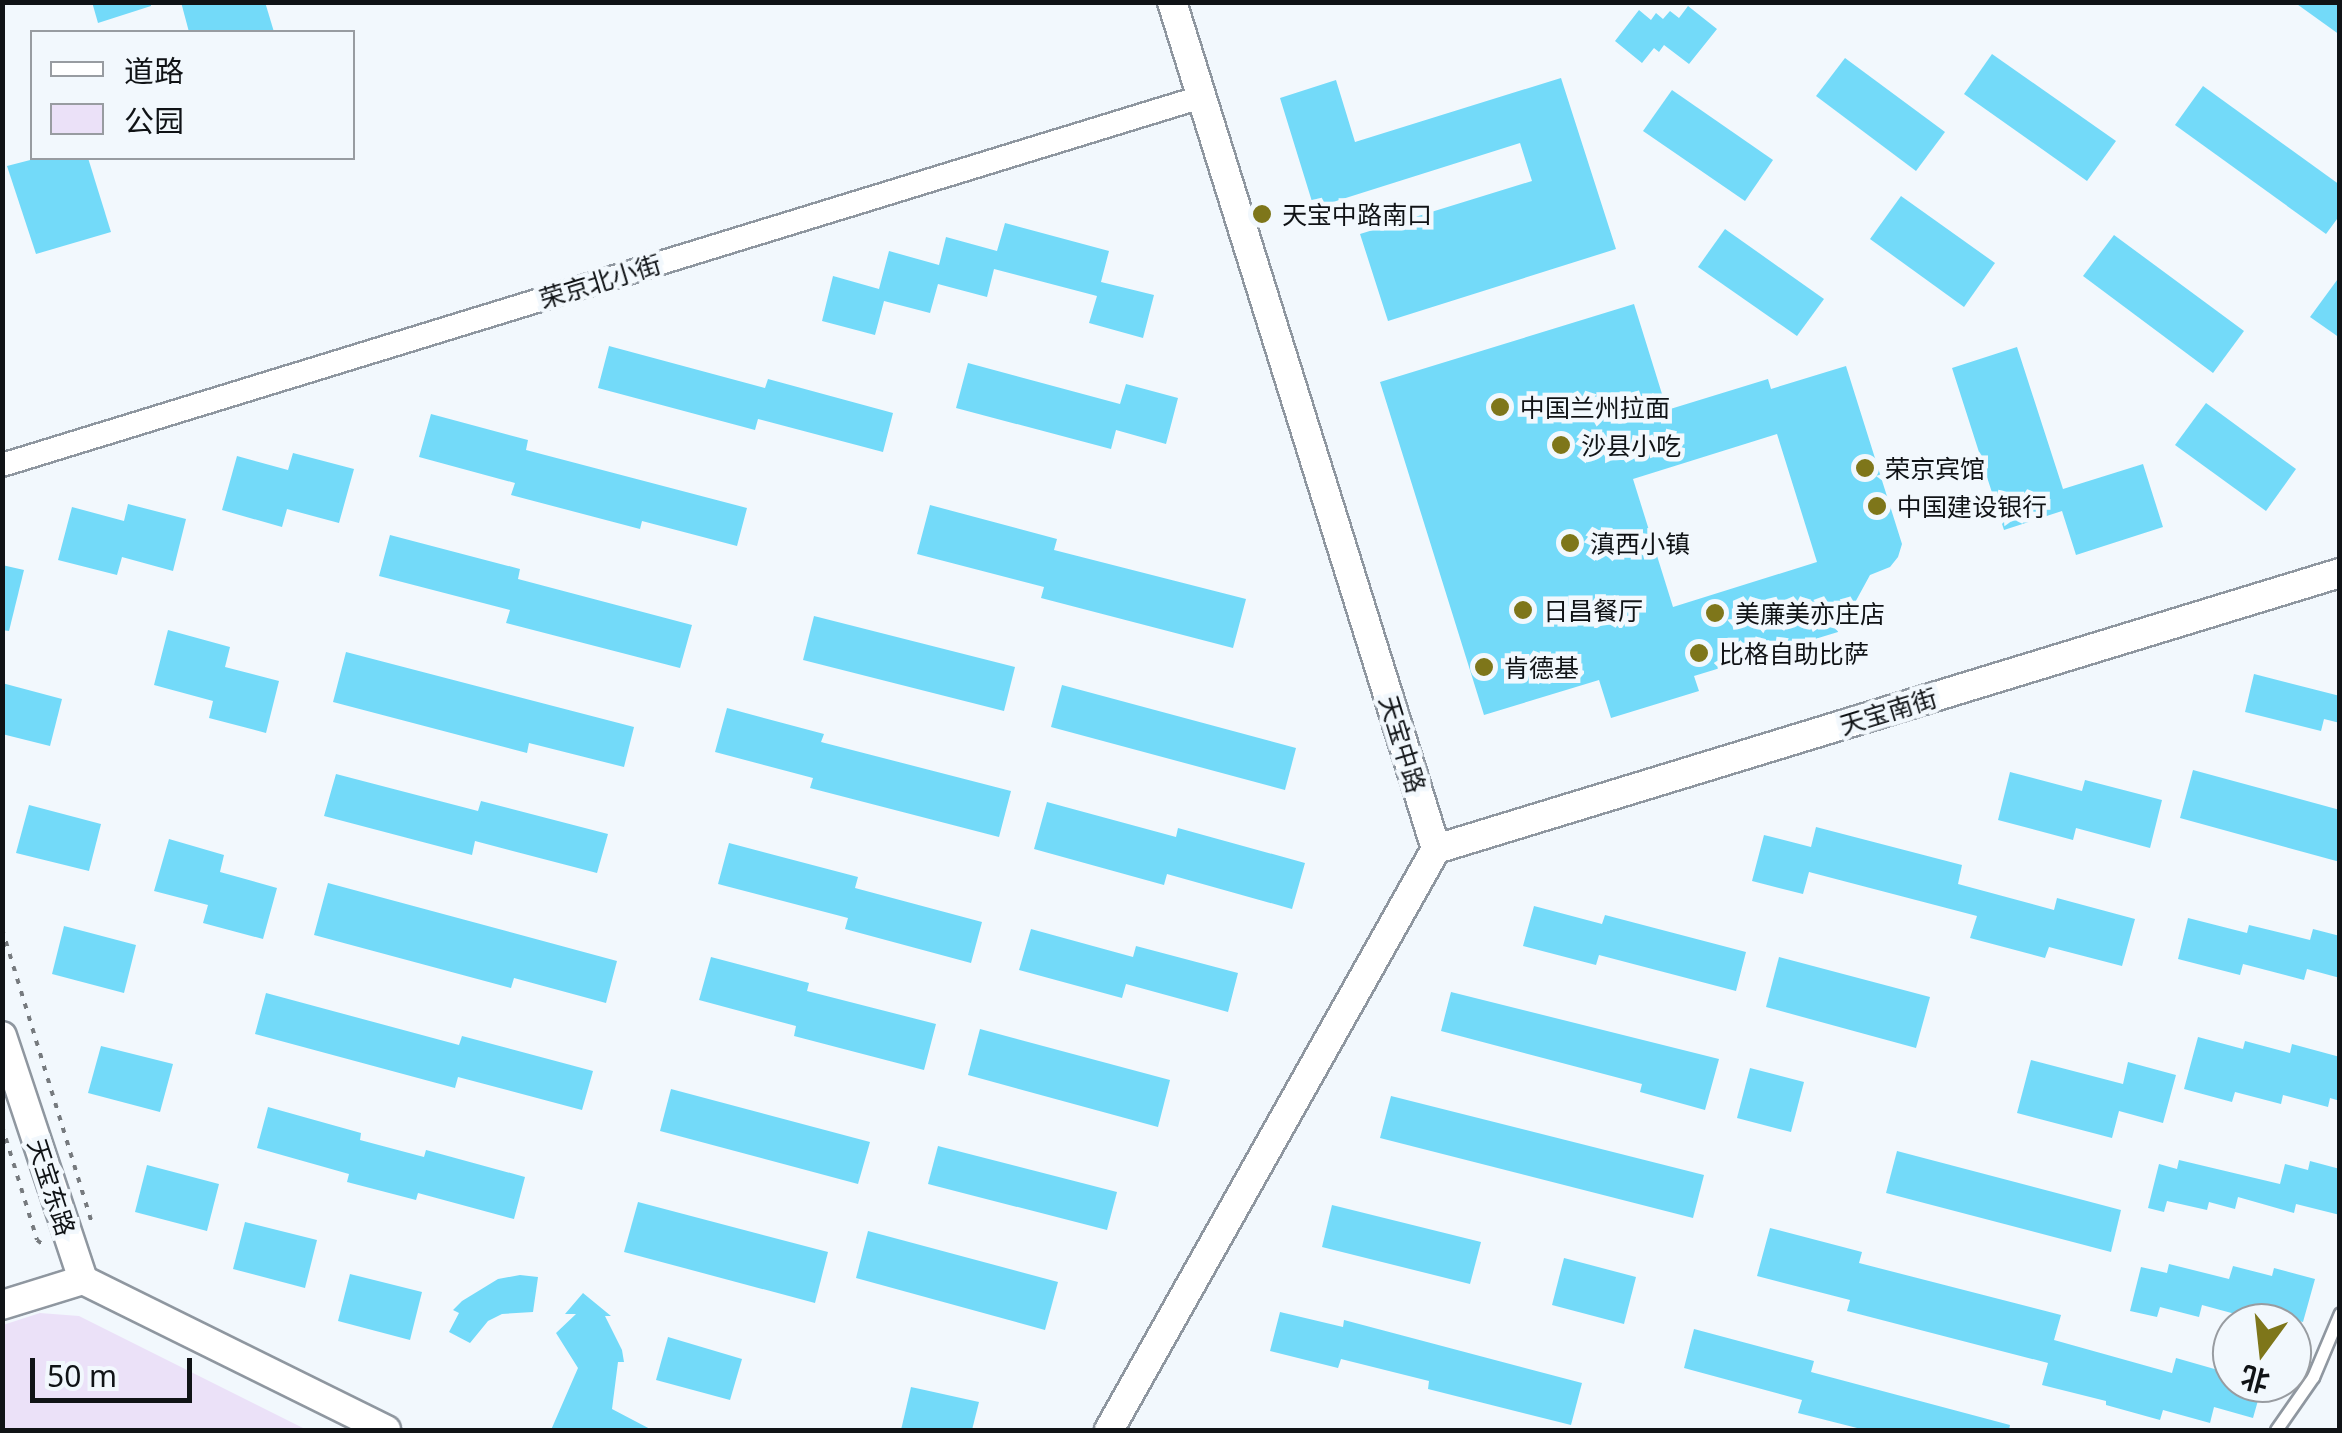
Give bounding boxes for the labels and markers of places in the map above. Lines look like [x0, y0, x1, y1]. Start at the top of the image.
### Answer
place label: 天宝中路南口 [1282, 199, 1432, 229]
marker: 天宝中路南口 [1251, 203, 1273, 225]
place label: 中国兰州拉面 [1520, 392, 1670, 422]
marker: 中国兰州拉面 [1489, 396, 1511, 418]
place label: 沙县小吃 [1581, 430, 1681, 460]
marker: 沙县小吃 [1550, 434, 1572, 456]
place label: 荣京宾馆 [1885, 453, 1985, 483]
marker: 荣京宾馆 [1854, 457, 1876, 479]
place label: 中国建设银行 [1897, 491, 2047, 521]
marker: 中国建设银行 [1866, 495, 1888, 517]
place label: 滇西小镇 [1590, 528, 1690, 558]
marker: 滇西小镇 [1559, 532, 1581, 554]
place label: 日昌餐厅 [1543, 595, 1643, 625]
place label: 美廉美亦庄店 [1735, 598, 1885, 628]
marker: 日昌餐厅 [1512, 599, 1534, 621]
marker: 美廉美亦庄店 [1704, 602, 1726, 624]
place label: 比格自助比萨 [1719, 638, 1869, 668]
marker: 比格自助比萨 [1688, 642, 1710, 664]
place label: 肯德基 [1504, 652, 1579, 682]
marker: 肯德基 [1473, 656, 1495, 678]

